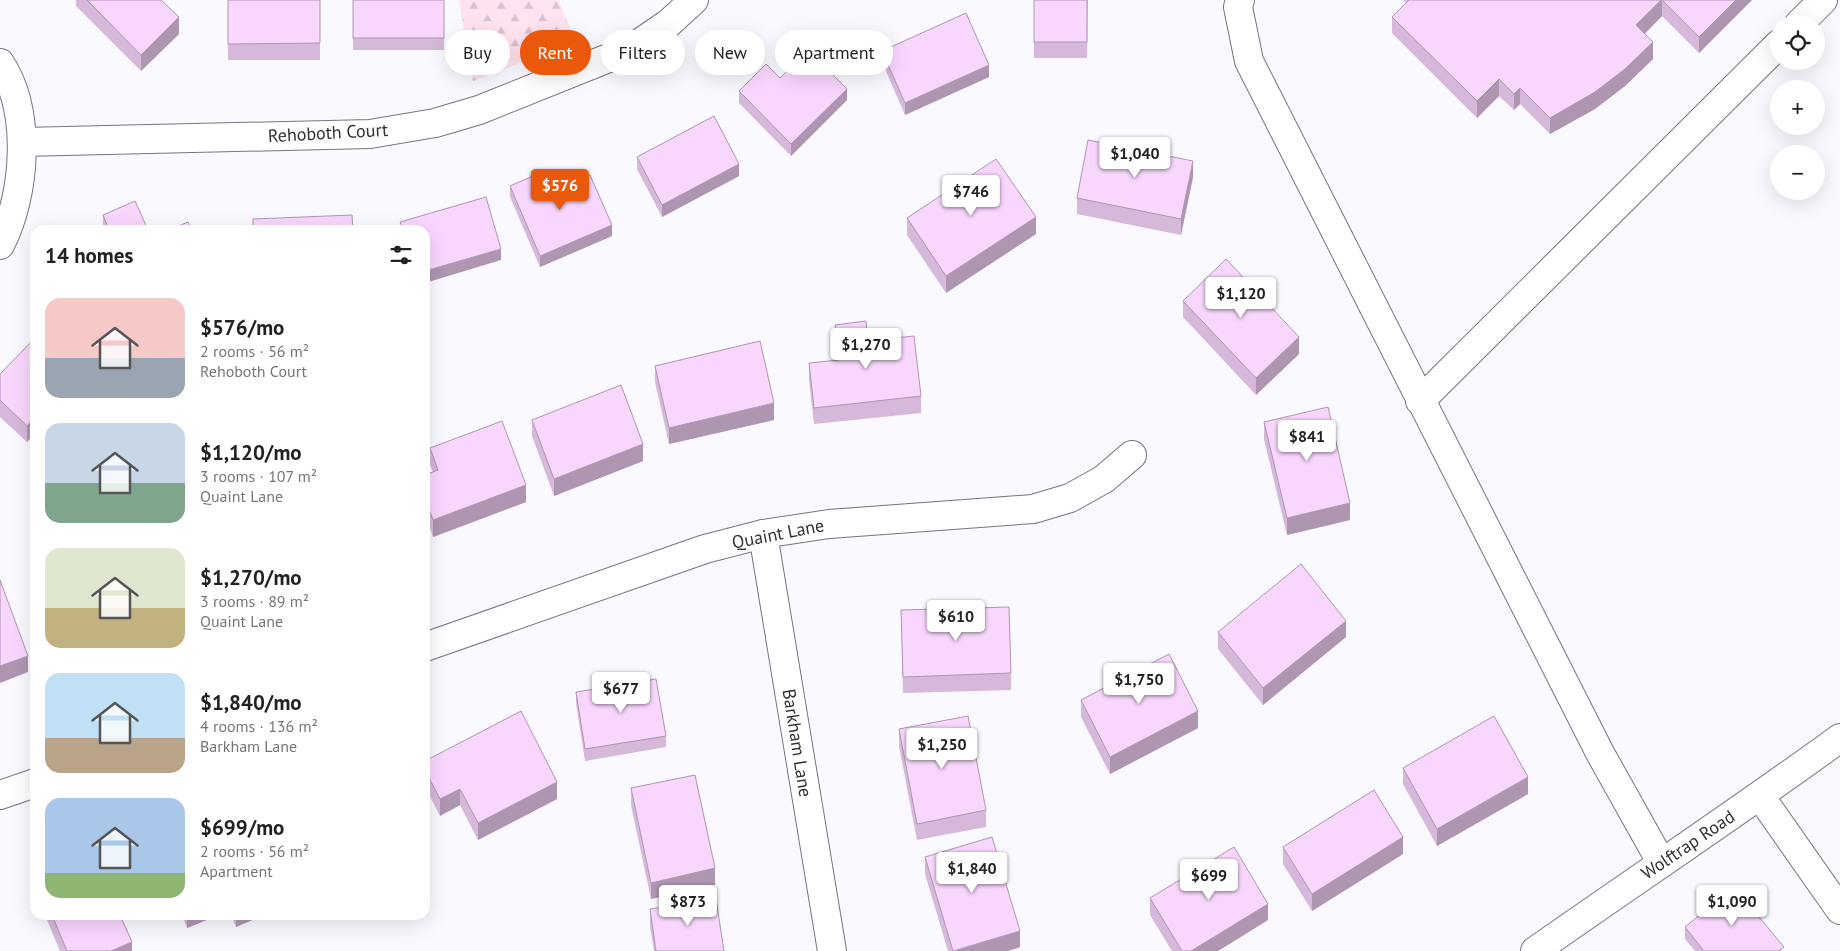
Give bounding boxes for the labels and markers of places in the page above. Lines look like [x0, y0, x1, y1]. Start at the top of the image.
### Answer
pin: $1,040 [1094, 136, 1176, 179]
pin: $576 [530, 168, 590, 211]
pin: $746 [941, 174, 1001, 217]
pin: $1,120 [1200, 276, 1282, 319]
pin: $1,270 [825, 328, 907, 370]
pin: $841 [1277, 420, 1337, 462]
pin: $610 [926, 600, 986, 642]
pin: $1,750 [1098, 662, 1180, 705]
pin: $677 [591, 672, 651, 714]
pin: $1,250 [901, 728, 983, 770]
pin: $1,840 [931, 852, 1013, 894]
pin: $699 [1179, 858, 1239, 901]
pin: $873 [658, 884, 718, 927]
pin: $1,090 [1691, 884, 1773, 927]

